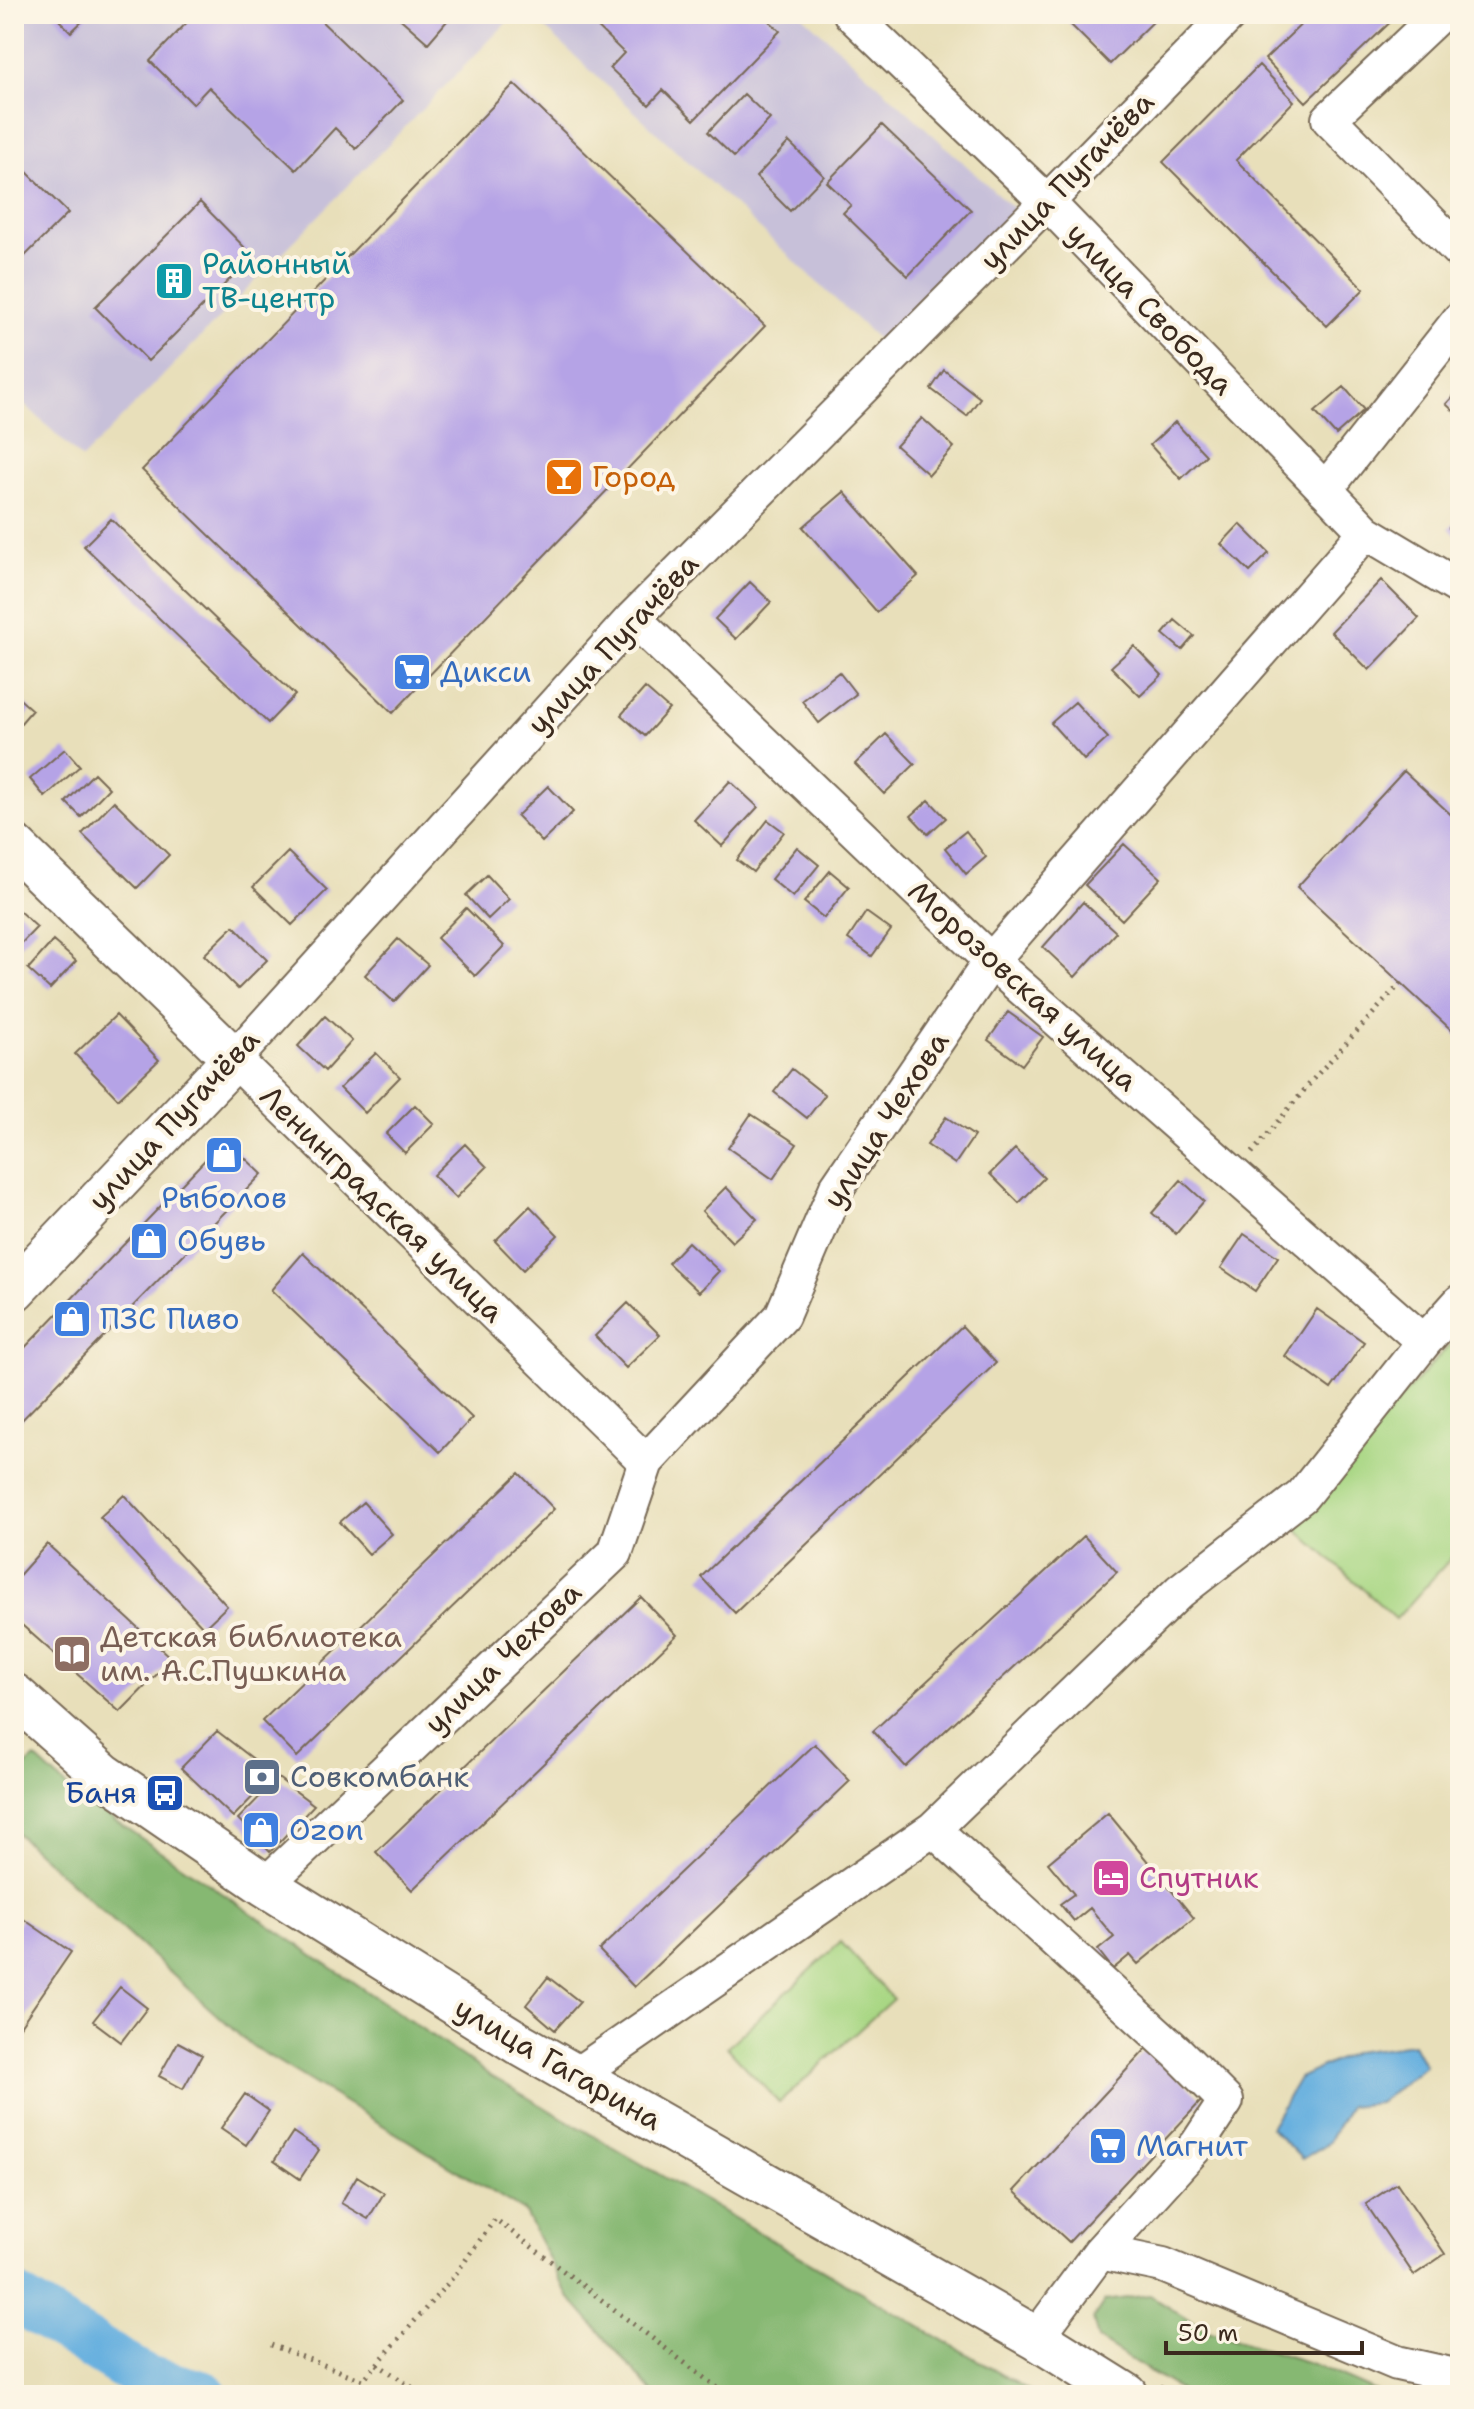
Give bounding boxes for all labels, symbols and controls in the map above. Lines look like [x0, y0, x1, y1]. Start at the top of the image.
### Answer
street label: улица Пугачёва [970, 82, 1163, 279]
street label: улица Свобода [1057, 213, 1244, 404]
place label: Районный ТВ-центр [202, 243, 351, 318]
building icon: Районный ТВ-центр [153, 260, 195, 302]
bar icon: Город [543, 456, 585, 498]
place label: Город [592, 456, 675, 497]
street label: улица Пугачёва [518, 544, 708, 743]
supermarket icon: Дикси [391, 651, 433, 693]
place label: Дикси [440, 651, 531, 692]
street label: Морозовская улица [899, 871, 1148, 1101]
street label: улица Пугачёва [79, 1020, 269, 1219]
street label: улица Чехова [813, 1023, 958, 1216]
street label: Ленинградская улица [251, 1076, 514, 1332]
shop icon: Рыболов [203, 1134, 245, 1176]
place label: Рыболов [161, 1177, 287, 1218]
shop icon: Обувь [128, 1220, 170, 1262]
place label: Обувь [177, 1220, 266, 1261]
shop icon: ПЗС Пиво [51, 1298, 93, 1340]
place label: ПЗС Пиво [100, 1298, 240, 1339]
street label: улица Чехова [415, 1572, 590, 1743]
place label: Детская библиотека им. А.С.Пушкина [100, 1616, 402, 1691]
library icon: Детская библиотека им. А.С.Пушкина [51, 1633, 93, 1675]
bank icon: Совкомбанк [241, 1756, 283, 1798]
place label: Совкомбанк [290, 1756, 469, 1797]
place label: Баня [65, 1772, 137, 1813]
bus stop icon: Баня [144, 1772, 186, 1814]
shop icon: Ozon [240, 1809, 282, 1851]
place label: Ozon [289, 1809, 364, 1850]
hotel icon: Спутник [1090, 1857, 1132, 1899]
place label: Спутник [1139, 1857, 1259, 1898]
street label: улица Гагарина [447, 1987, 670, 2140]
supermarket icon: Магнит [1087, 2125, 1129, 2167]
place label: Магнит [1136, 2125, 1249, 2166]
scale bar [1166, 2305, 1362, 2355]
text: 50 m [1178, 2317, 1238, 2349]

